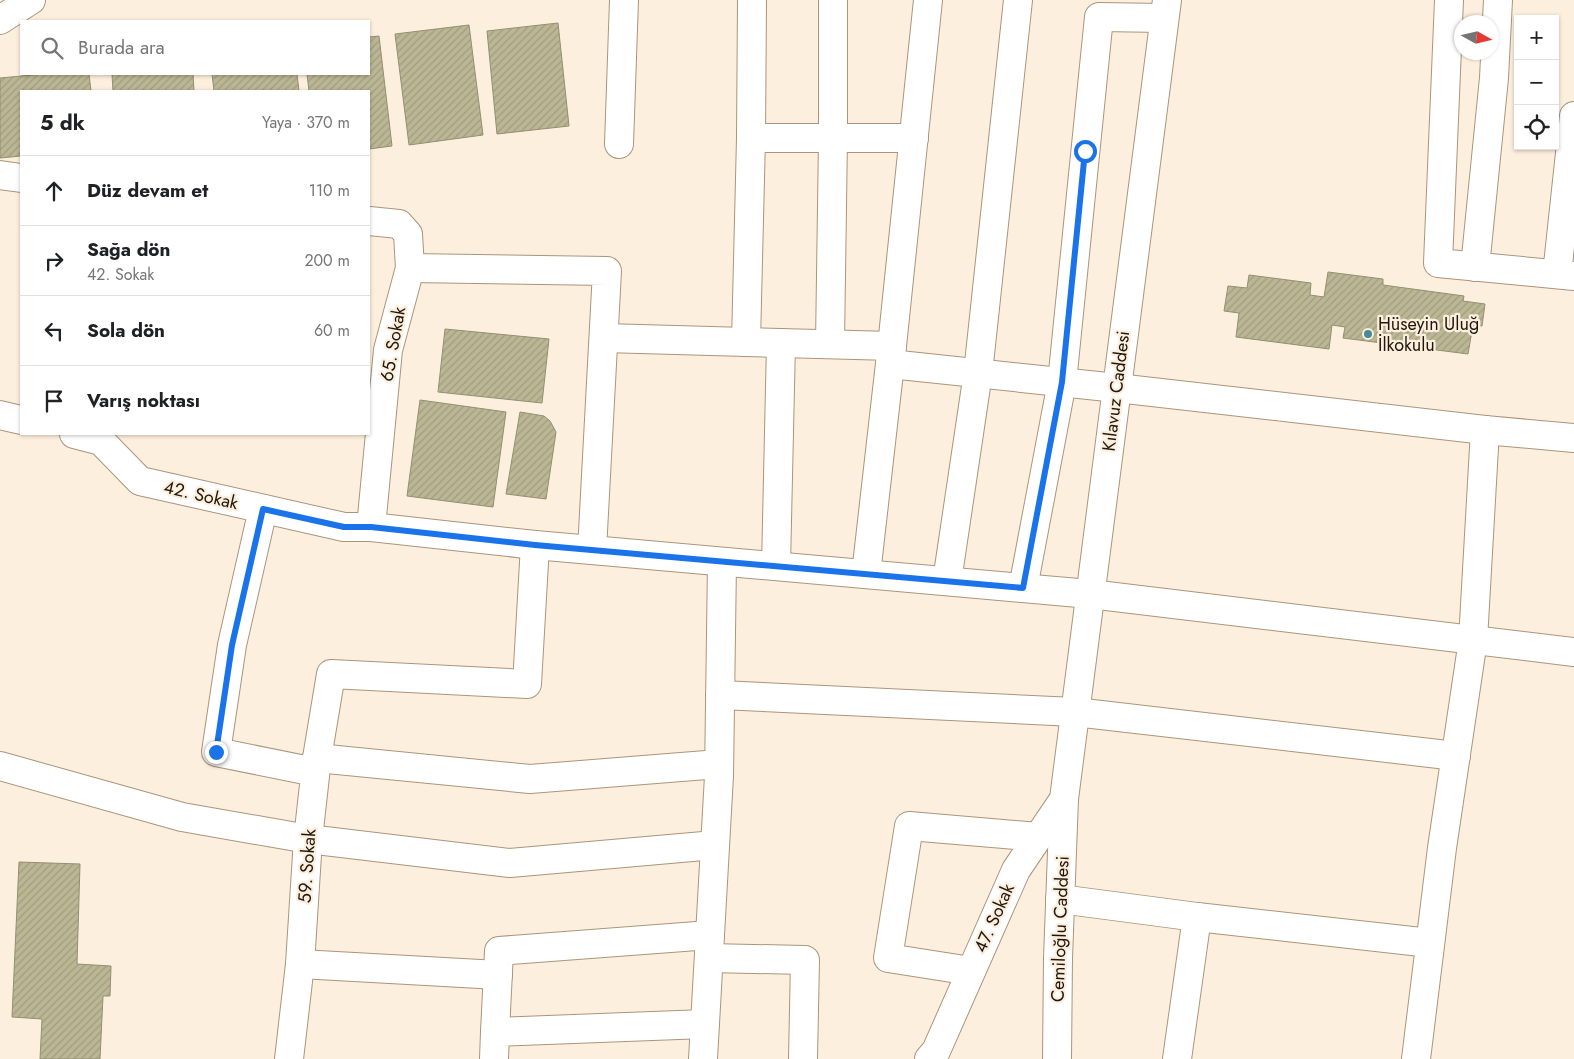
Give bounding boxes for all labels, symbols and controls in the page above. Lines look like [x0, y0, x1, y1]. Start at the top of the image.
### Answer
north arrow [1454, 15, 1499, 60]
map controls [1514, 15, 1559, 150]
button: + [1514, 15, 1559, 60]
search box [20, 20, 370, 75]
icon: search [38, 34, 66, 62]
text: Burada ara [78, 34, 165, 61]
button: − [1514, 60, 1559, 105]
button: locate [1514, 105, 1559, 150]
text: 5 dk [40, 108, 85, 138]
text: Yaya · 370 m [262, 111, 350, 134]
route start [1074, 140, 1097, 163]
icon: ahead [40, 177, 68, 205]
text: Düz devam et [87, 177, 208, 204]
text: 110 m [309, 179, 350, 202]
text: Sağa dön [87, 236, 171, 263]
icon: right [40, 247, 68, 275]
text: 200 m [304, 249, 350, 272]
text: 42. Sokak [87, 263, 154, 286]
street label: 65. Sokak [374, 304, 412, 383]
place label: Hüseyin Uluğ İlkokulu [1378, 311, 1479, 358]
icon: left [40, 317, 68, 345]
text: Sola dön [87, 317, 165, 344]
text: 60 m [314, 319, 350, 342]
marker: Hüseyin Uluğ İlkokulu [1362, 328, 1374, 340]
street label: Kılavuz Caddesi [1096, 329, 1136, 453]
icon: arrive [40, 387, 68, 415]
text: Varış noktası [87, 387, 200, 414]
street label: 42. Sokak [161, 474, 241, 516]
route end [205, 741, 228, 764]
street label: 59. Sokak [291, 828, 323, 904]
street label: Cemiloğlu Caddesi [1044, 855, 1076, 1003]
street label: 47. Sokak [967, 879, 1021, 957]

